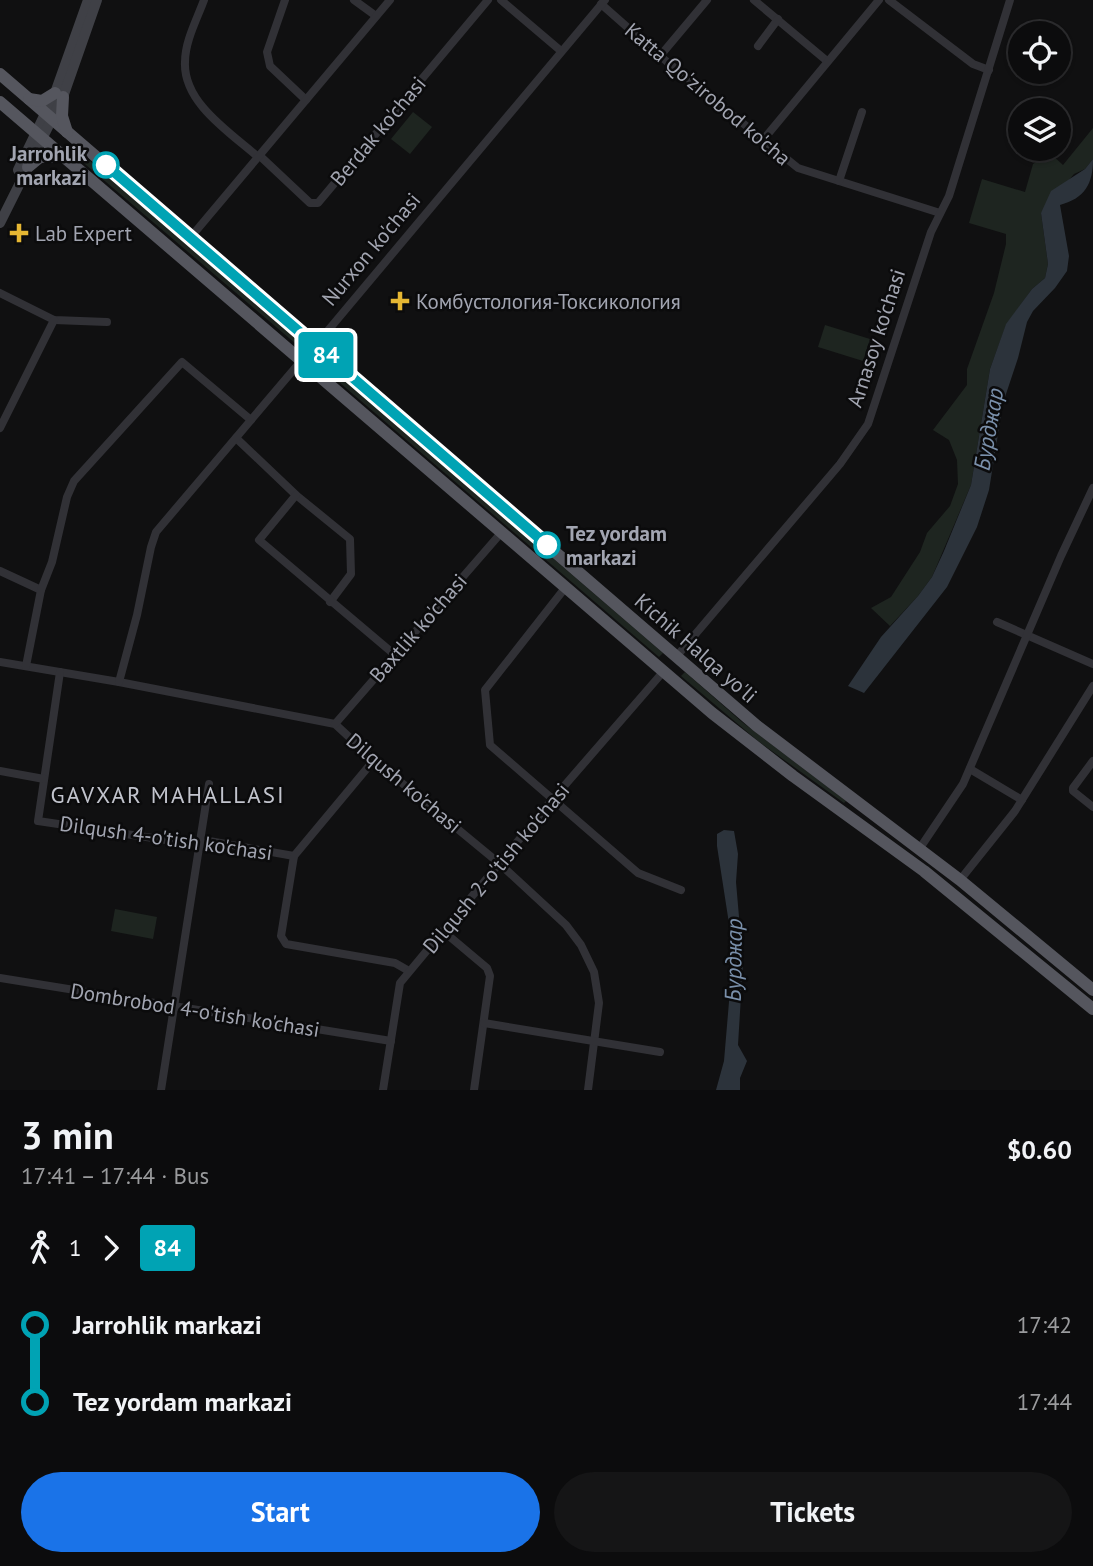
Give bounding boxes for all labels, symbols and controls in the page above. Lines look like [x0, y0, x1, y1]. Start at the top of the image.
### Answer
street label: Katta Qo'zirobod ko'cha [619, 17, 797, 171]
map controls [1008, 21, 1071, 161]
button: locate [1008, 21, 1071, 84]
street label: Berdak ko'chasi [324, 71, 432, 191]
button: layers [1008, 98, 1071, 161]
place label: Jarrohlik markazi [9, 140, 88, 191]
marker: Jarrohlik markazi [93, 152, 119, 178]
street label: Nurxon ko'chasi [316, 187, 426, 311]
place label: Lab Expert [35, 220, 132, 247]
marker: Lab Expert [9, 223, 29, 243]
street label: Arnasoy ko'chasi [841, 265, 911, 411]
place label: Комбустология-Токсикология [416, 288, 681, 315]
marker: Комбустология-Токсикология [390, 291, 410, 311]
line badge: 84 [294, 332, 358, 378]
text: 84 [312, 339, 340, 370]
water label: Бурджар [966, 385, 1010, 473]
place label: Tez yordam markazi [566, 520, 667, 571]
marker: Tez yordam markazi [534, 532, 560, 558]
street label: Baxtlik ko'chasi [363, 568, 473, 688]
street label: Kichik Halqa yo'li [629, 587, 763, 709]
street label: Dilqush ko'chasi [341, 727, 467, 839]
street label: Dilqush 2-o'tish ko'chasi [417, 777, 575, 959]
district label: GAVXAR MAHALLASI [50, 780, 286, 809]
street label: Dilqush 4-o'tish ko'chasi [58, 810, 274, 866]
water label: Бурджар [718, 918, 748, 1002]
street label: Dombrobod 4-o'tish ko'chasi [68, 977, 322, 1043]
text: 3 min [21, 1110, 114, 1159]
text: $0.60 [1007, 1133, 1072, 1166]
text: 17:41 – 17:44 · Bus [21, 1161, 209, 1190]
icon: walk [21, 1229, 59, 1267]
icon: forward [92, 1229, 130, 1267]
text: 84 [154, 1232, 181, 1263]
text: 1 [69, 1233, 82, 1262]
text: Jarrohlik markazi [73, 1308, 262, 1341]
text: 17:42 [1017, 1310, 1072, 1339]
text: Tez yordam markazi [73, 1385, 292, 1418]
text: 17:44 [1017, 1387, 1072, 1416]
button: Start [21, 1472, 540, 1552]
button: Tickets [554, 1472, 1072, 1552]

